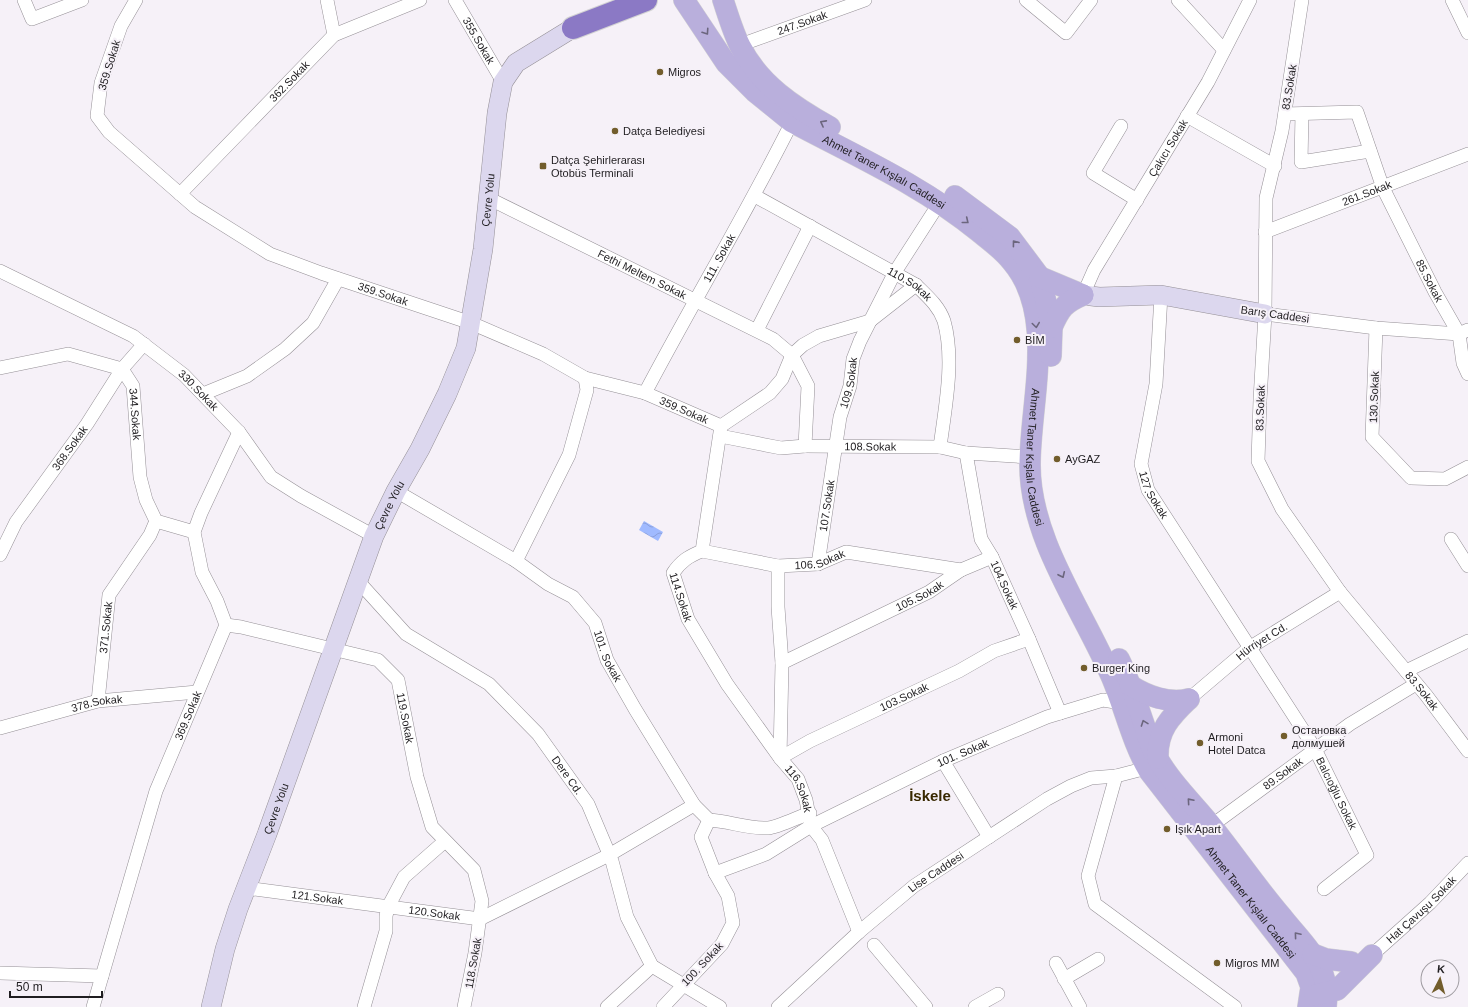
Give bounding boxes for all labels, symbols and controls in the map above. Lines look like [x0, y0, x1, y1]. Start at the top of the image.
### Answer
street label: 247.Sokak [776, 8, 829, 37]
street label: 355.Sokak [460, 15, 497, 66]
one-way arrow [701, 28, 708, 35]
street label: 359.Sokak [96, 38, 122, 92]
street label: 362.Sokak [267, 58, 312, 104]
street label: 83.Sokak [1279, 63, 1299, 111]
place label: Migros [668, 66, 702, 78]
marker: Migros [655, 67, 665, 77]
street label: Çakıcı Sokak [1146, 117, 1190, 179]
one-way arrow [820, 120, 827, 127]
place label: Datça Belediyesi [623, 125, 705, 137]
marker: Datça Belediyesi [610, 126, 620, 136]
street label: Ahmet Taner Kışlalı Caddesi [821, 133, 948, 211]
place label: Datça Şehirlerarası Otobüs Terminali [551, 154, 645, 179]
marker: Datça Şehirlerarası Otobüs Terminali [538, 161, 548, 171]
street label: Çevre Yolu [479, 173, 497, 227]
street label: 261.Sokak [1340, 178, 1394, 208]
one-way arrow [962, 216, 969, 223]
street label: 111. Sokak [701, 231, 738, 284]
one-way arrow [1013, 241, 1020, 248]
street label: Fethi Meltem Sokak [596, 247, 689, 301]
street label: 85.Sokak [1414, 257, 1446, 304]
street label: 110.Sokak [885, 264, 935, 303]
street label: 359.Sokak [356, 280, 410, 308]
street label: Barış Caddesi [1240, 303, 1310, 325]
one-way arrow [1031, 322, 1040, 328]
place label: BİM [1025, 334, 1045, 346]
marker: BİM [1012, 335, 1022, 345]
street label: 109.Sokak [837, 356, 859, 410]
street label: 330.Sokak [176, 367, 221, 413]
street label: 130.Sokak [1367, 370, 1381, 423]
street label: 83.Sokak [1253, 384, 1267, 431]
street label: 344.Sokak [127, 388, 143, 441]
street label: Ahmet Taner Kışlalı Caddesi [1024, 388, 1046, 528]
street label: 359.Sokak [658, 394, 711, 426]
street label: 368.Sokak [49, 423, 90, 473]
street label: 108.Sokak [844, 440, 897, 453]
place label: AyGAZ [1065, 453, 1101, 465]
marker: AyGAZ [1052, 454, 1062, 464]
street label: 127.Sokak [1137, 470, 1171, 521]
street label: Çevre Yolu [372, 479, 407, 532]
street label: 107.Sokak [817, 479, 837, 532]
street label: 106.Sokak [794, 547, 847, 571]
street label: 104.Sokak [988, 559, 1021, 612]
one-way arrow [1057, 570, 1065, 578]
street label: 114.Sokak [667, 571, 695, 624]
street label: 105.Sokak [894, 578, 946, 613]
street label: 371.Sokak [97, 600, 114, 654]
street label: Hürriyet Cd. [1234, 620, 1289, 662]
street label: 101. Sokak [592, 629, 624, 684]
place label: Burger King [1092, 662, 1150, 674]
marker: Burger King [1079, 663, 1089, 673]
street label: 83.Sokak [1403, 669, 1441, 713]
street label: 103.Sokak [878, 680, 930, 713]
street label: 369.Sokak [172, 689, 204, 742]
street label: 119.Sokak [395, 692, 416, 745]
street label: 378.Sokak [70, 693, 123, 714]
one-way arrow [1140, 719, 1148, 726]
place label: Остановка долмушей [1292, 724, 1347, 749]
place label: Armoni Hotel Datca [1208, 731, 1266, 756]
marker: Остановка долмушей [1279, 731, 1289, 741]
street label: 101. Sokak [935, 736, 991, 769]
marker: Armoni Hotel Datca [1195, 738, 1205, 748]
street label: Dere Cd. [550, 754, 585, 797]
street label: 89.Sokak [1261, 755, 1305, 792]
street label: Balcıoğlu Sokak [1314, 755, 1360, 832]
street label: 116.Sokak [783, 763, 814, 814]
street label: Çevre Yolu [261, 782, 291, 836]
district label: İskele [909, 787, 951, 804]
one-way arrow [1187, 798, 1194, 805]
place label: Işık Apart [1175, 823, 1221, 835]
marker: Işık Apart [1162, 824, 1172, 834]
street label: Ahmet Taner Kışlalı Caddesi [1204, 844, 1298, 961]
street label: Lise Caddesi [906, 849, 966, 894]
street label: Hat Çavuşu Sokak [1384, 873, 1459, 945]
street label: 121.Sokak [291, 888, 344, 907]
street label: 120.Sokak [408, 904, 461, 922]
one-way arrow [1294, 933, 1301, 940]
street label: 118.Sokak [463, 936, 483, 989]
street label: 100. Sokak [679, 939, 725, 988]
place label: Migros MM [1225, 957, 1279, 969]
marker: Migros MM [1212, 958, 1222, 968]
north arrow [1420, 959, 1460, 999]
text: K [1436, 963, 1446, 975]
scale bar [10, 973, 102, 999]
text: 50 m [16, 980, 43, 994]

